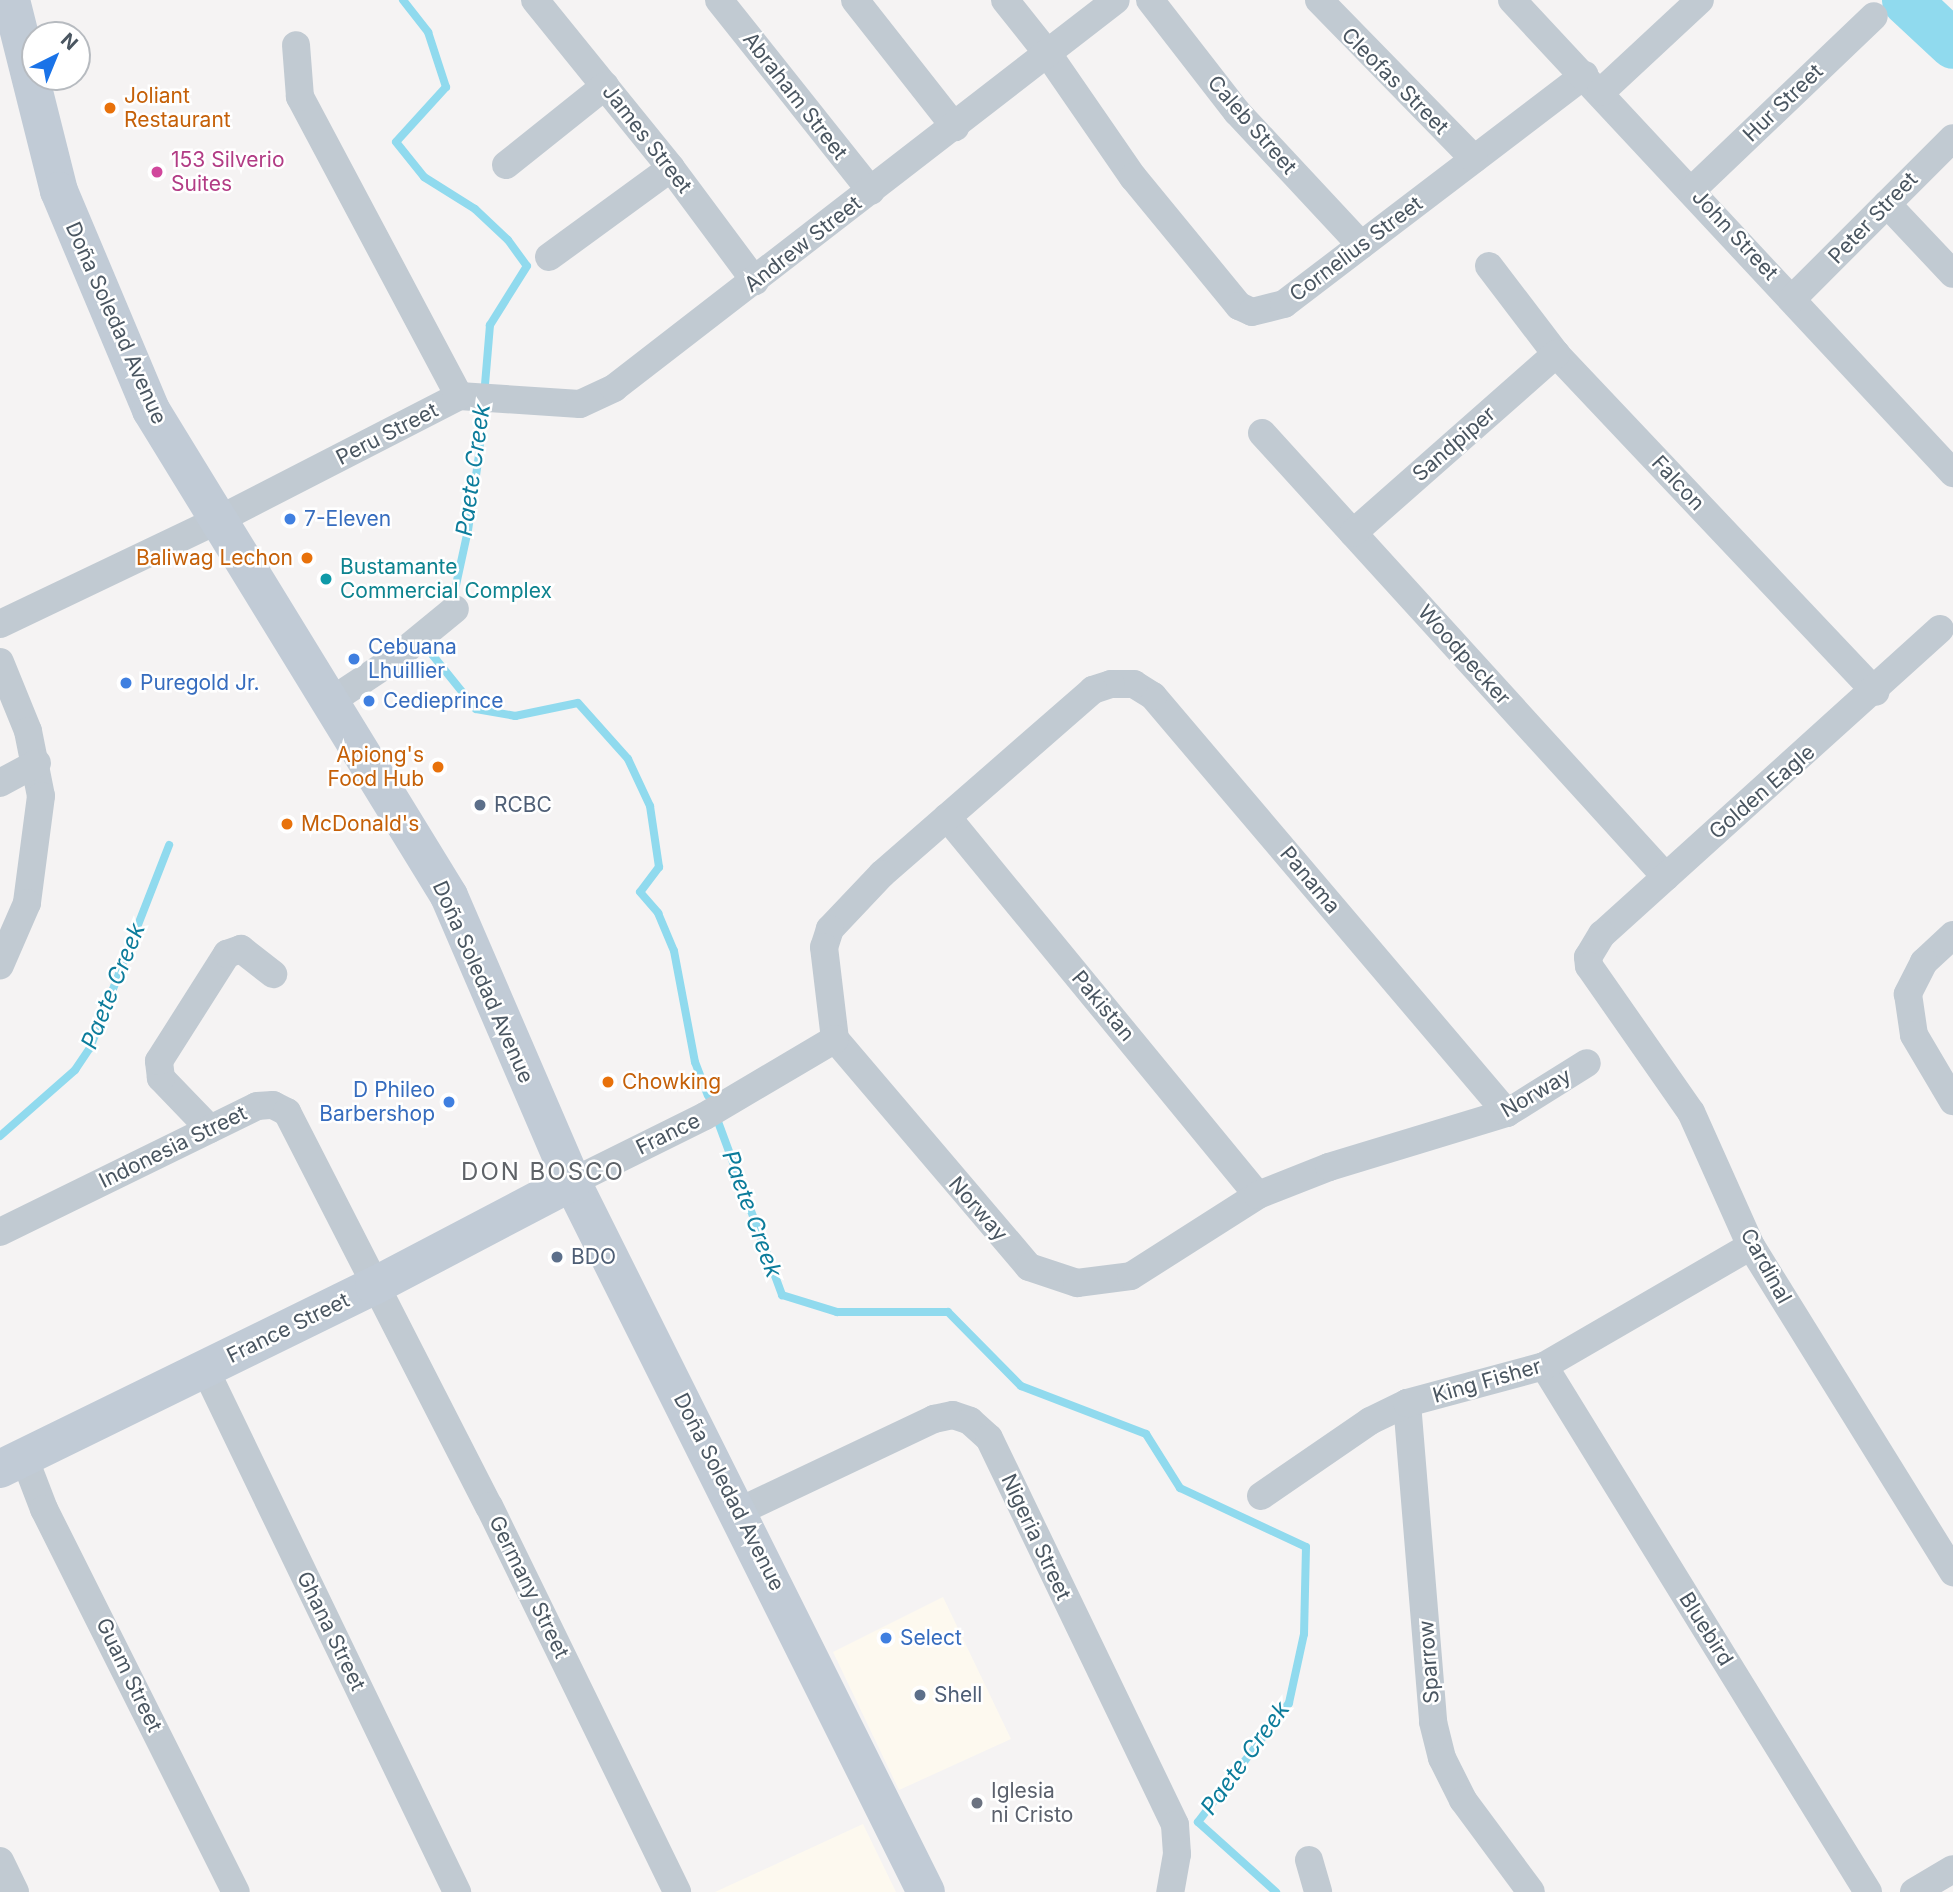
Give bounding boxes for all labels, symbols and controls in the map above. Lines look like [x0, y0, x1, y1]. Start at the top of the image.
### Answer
north arrow [21, 21, 91, 91]
street label: Cleofas Street [1336, 22, 1454, 140]
street label: Abraham Street [737, 27, 853, 165]
text: N [56, 28, 82, 55]
street label: Hur Street [1738, 59, 1828, 147]
street label: Caleb Street [1202, 71, 1302, 179]
street label: James Street [597, 80, 697, 198]
place label: Joliant Restaurant [124, 83, 231, 133]
marker: Joliant Restaurant [102, 100, 118, 116]
place label: 153 Silverio Suites [171, 147, 284, 197]
marker: 153 Silverio Suites [149, 164, 165, 180]
street label: Peter Street [1823, 167, 1923, 269]
street label: John Street [1687, 185, 1783, 285]
street label: Andrew Street [739, 191, 867, 297]
street label: Cornelius Street [1285, 191, 1427, 307]
street label: Doña Soledad Avenue [60, 218, 172, 428]
street label: Peru Street [332, 398, 442, 470]
street label: Sandpiper [1407, 401, 1501, 487]
water label: Paete Creek [450, 402, 496, 538]
street label: Falcon [1646, 450, 1710, 516]
place label: 7-Eleven [304, 506, 391, 532]
marker: 7-Eleven [282, 511, 298, 527]
place label: Baliwag Lechon [136, 545, 293, 571]
marker: Baliwag Lechon [299, 550, 315, 566]
place label: Bustamante Commercial Complex [340, 554, 552, 604]
marker: Bustamante Commercial Complex [318, 571, 334, 587]
street label: Woodpecker [1412, 600, 1516, 710]
place label: Cebuana Lhuillier [368, 634, 457, 684]
marker: Cebuana Lhuillier [346, 651, 362, 667]
place label: Puregold Jr. [140, 670, 260, 696]
marker: Puregold Jr. [118, 675, 134, 691]
place label: Cedieprince [383, 688, 504, 714]
marker: Cedieprince [361, 693, 377, 709]
street label: Golden Eagle [1704, 739, 1820, 845]
place label: Apiong's Food Hub [328, 742, 424, 792]
marker: Apiong's Food Hub [430, 759, 446, 775]
place label: RCBC [494, 792, 552, 818]
marker: RCBC [472, 797, 488, 813]
place label: McDonald's [301, 811, 419, 837]
marker: McDonald's [279, 816, 295, 832]
street label: Panama [1275, 841, 1345, 919]
street label: Doña Soledad Avenue [427, 877, 539, 1087]
water label: Paete Creek [75, 919, 151, 1053]
street label: Pakistan [1066, 966, 1140, 1046]
street label: Norway [1496, 1063, 1576, 1123]
place label: Chowking [622, 1069, 721, 1095]
marker: Chowking [600, 1074, 616, 1090]
place label: D Phileo Barbershop [319, 1077, 435, 1127]
marker: D Phileo Barbershop [441, 1094, 457, 1110]
street label: Indonesia Street [95, 1100, 251, 1194]
street label: France [632, 1108, 704, 1160]
water label: Paete Creek [716, 1147, 788, 1281]
district label: DON BOSCO [462, 1158, 624, 1186]
street label: Norway [943, 1172, 1013, 1246]
street label: Cardinal [1735, 1224, 1797, 1308]
place label: BDO [571, 1244, 616, 1270]
marker: BDO [549, 1249, 565, 1265]
street label: France Street [223, 1287, 353, 1369]
street label: King Fisher [1430, 1353, 1544, 1409]
street label: Doña Soledad Avenue [668, 1389, 790, 1595]
street label: Nigeria Street [996, 1470, 1076, 1604]
street label: Germany Street [484, 1512, 574, 1662]
street label: Ghana Street [291, 1567, 371, 1695]
street label: Bluebird [1674, 1588, 1738, 1670]
street label: Guam Street [91, 1614, 167, 1736]
street label: Sparrow [1414, 1619, 1444, 1705]
place label: Select [900, 1625, 962, 1651]
marker: Select [878, 1630, 894, 1646]
place label: Shell [934, 1682, 982, 1708]
marker: Shell [912, 1687, 928, 1703]
water label: Paete Creek [1195, 1696, 1295, 1820]
place label: Iglesia ni Cristo [991, 1778, 1073, 1828]
marker: Iglesia ni Cristo [969, 1795, 985, 1811]

